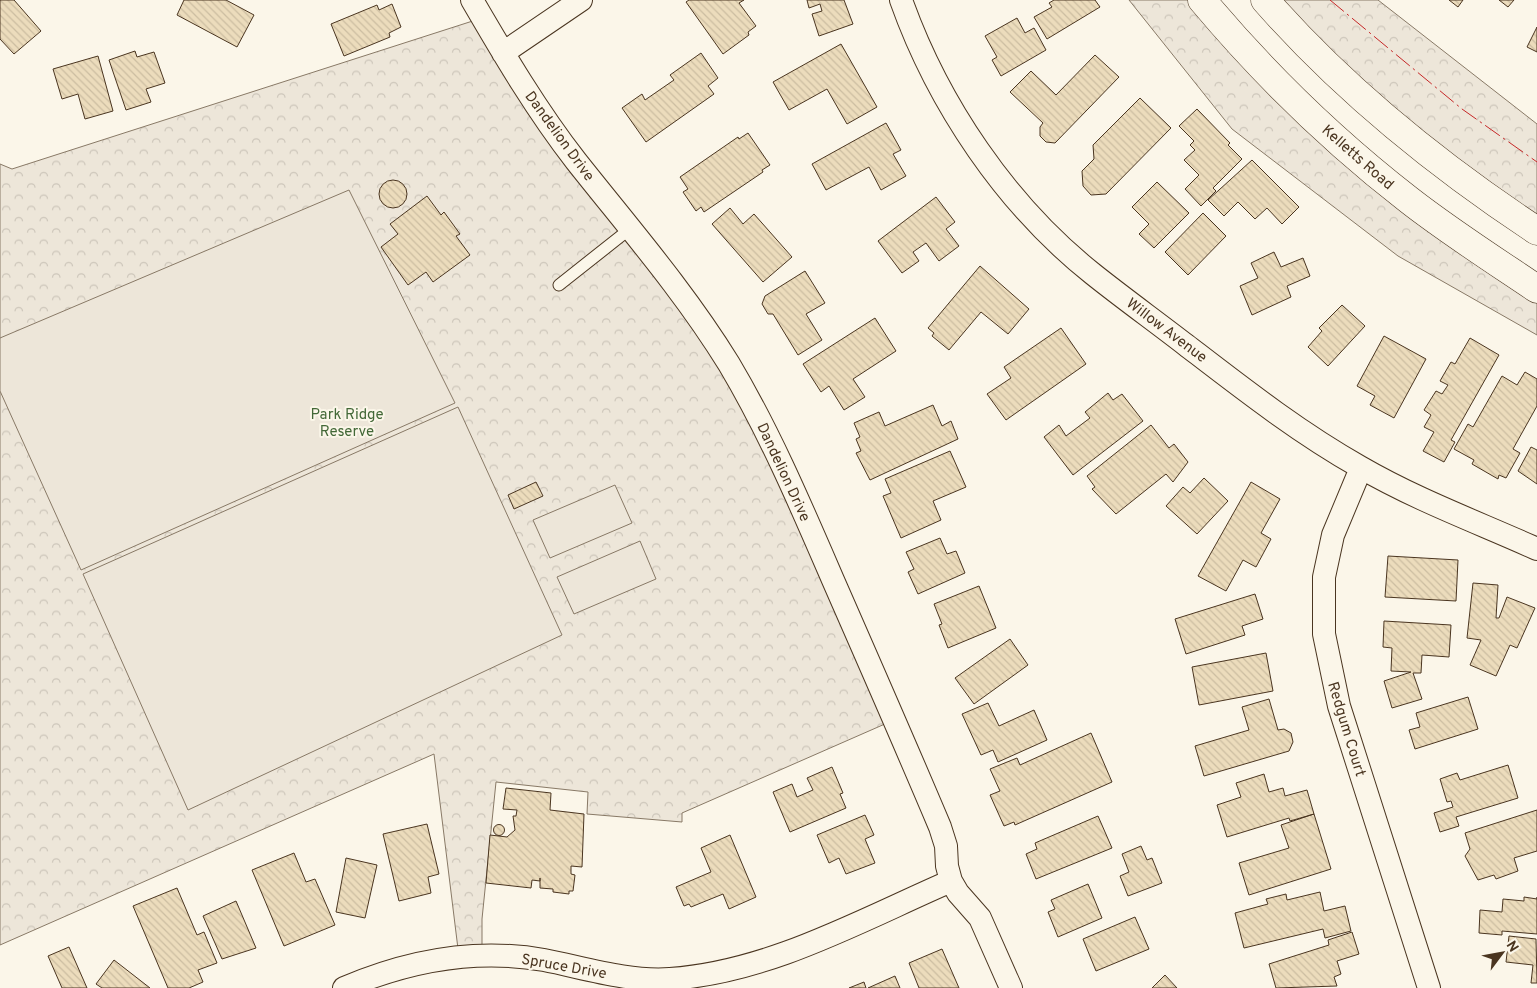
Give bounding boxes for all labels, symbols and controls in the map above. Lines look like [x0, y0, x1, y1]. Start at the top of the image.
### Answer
street label: Dandelion Drive [520, 88, 598, 186]
street label: Kelletts Road [1317, 122, 1397, 195]
street label: Willow Avenue [1122, 295, 1210, 368]
park label: Park Ridge Reserve [310, 406, 384, 442]
street label: Dandelion Drive [751, 420, 814, 525]
street label: Redgum Court [1322, 680, 1369, 779]
north arrow [1477, 928, 1527, 978]
text: N [1502, 938, 1522, 956]
street label: Spruce Drive [520, 951, 608, 984]

